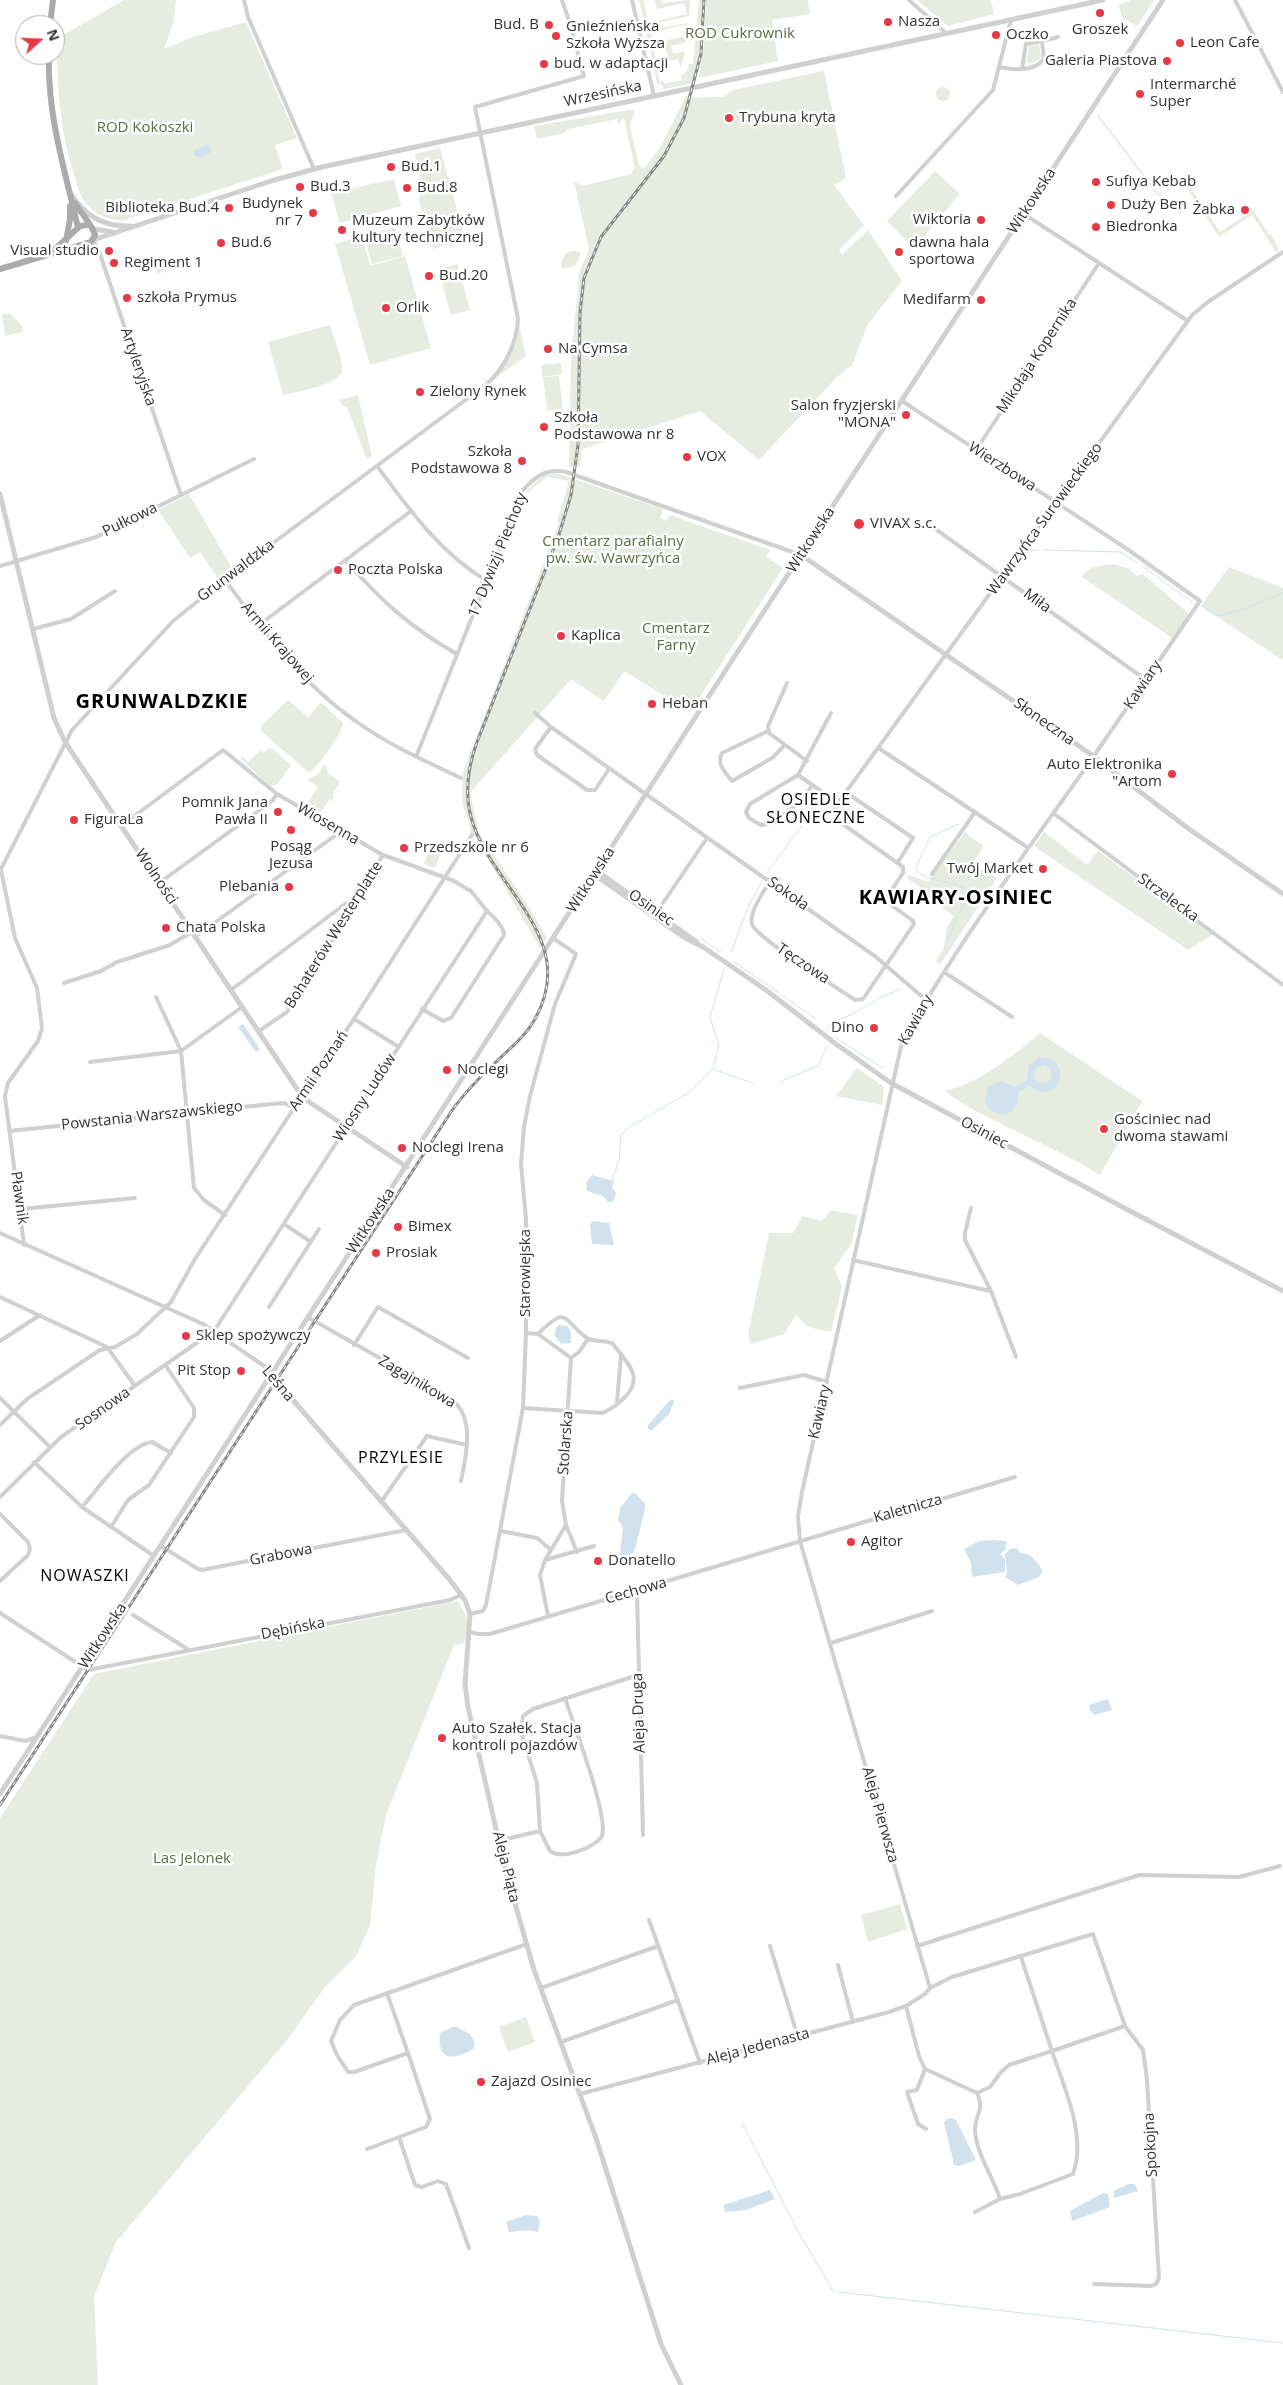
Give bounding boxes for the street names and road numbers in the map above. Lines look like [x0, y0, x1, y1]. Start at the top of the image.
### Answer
street label: Wrzesińska [563, 77, 643, 111]
street label: Witkowska [1004, 165, 1060, 237]
street label: Mikołaja Kopernika [993, 295, 1081, 417]
street label: Artyleryjska [116, 326, 160, 408]
street label: Wierzbowa [965, 438, 1039, 496]
street label: Wawrzyńca Surowieckiego [984, 439, 1106, 599]
street label: 17 Dywizji Piechoty [465, 490, 531, 620]
street label: Pułkowa [100, 499, 160, 541]
street label: Witkowska [783, 504, 839, 576]
street label: Grunwaldzka [194, 536, 278, 606]
street label: Miła [1020, 585, 1054, 617]
street label: Armii Krajowej [237, 599, 317, 687]
street label: Kawiary [1120, 657, 1166, 713]
street label: Słoneczna [1010, 694, 1078, 750]
street label: Wiosenna [294, 799, 362, 849]
street label: Witkowska [563, 844, 619, 916]
street label: Wolności [131, 846, 181, 908]
street label: Bohaterów Westerplatte [281, 858, 387, 1012]
street label: Strzelecka [1134, 870, 1202, 926]
street label: Sokoła [764, 873, 812, 915]
street label: Osiniec [625, 886, 677, 930]
street label: Tęczowa [773, 940, 833, 988]
street label: Kawiary [895, 992, 937, 1048]
street label: Armii Poznań [286, 1028, 352, 1114]
street label: Wiosny Ludów [330, 1051, 400, 1145]
street label: Powstania Warszawskiego [60, 1098, 244, 1134]
street label: Osiniec [957, 1113, 1011, 1153]
street label: Pławnik [6, 1170, 32, 1226]
street label: Witkowska [343, 1185, 399, 1257]
street label: Starowiejska [517, 1229, 535, 1317]
street label: Zagajnikowa [375, 1352, 459, 1412]
street label: Leśna [258, 1363, 298, 1405]
street label: Kawiary [805, 1383, 835, 1441]
street label: Sosnowa [72, 1384, 134, 1434]
street label: Stolarska [555, 1410, 577, 1476]
street label: Kaletnicza [872, 1491, 944, 1527]
street label: Grabowa [248, 1540, 314, 1570]
street label: Cechowa [603, 1574, 669, 1608]
street label: Witkowska [75, 1600, 131, 1672]
street label: Dębińska [259, 1614, 327, 1644]
street label: Aleja Druga [629, 1673, 649, 1753]
street label: Aleja Pierwsza [858, 1765, 902, 1865]
street label: Aleja Piąta [488, 1830, 524, 1904]
street label: Aleja Jedenasta [704, 2025, 812, 2069]
street label: Spokojna [1140, 2112, 1162, 2178]

